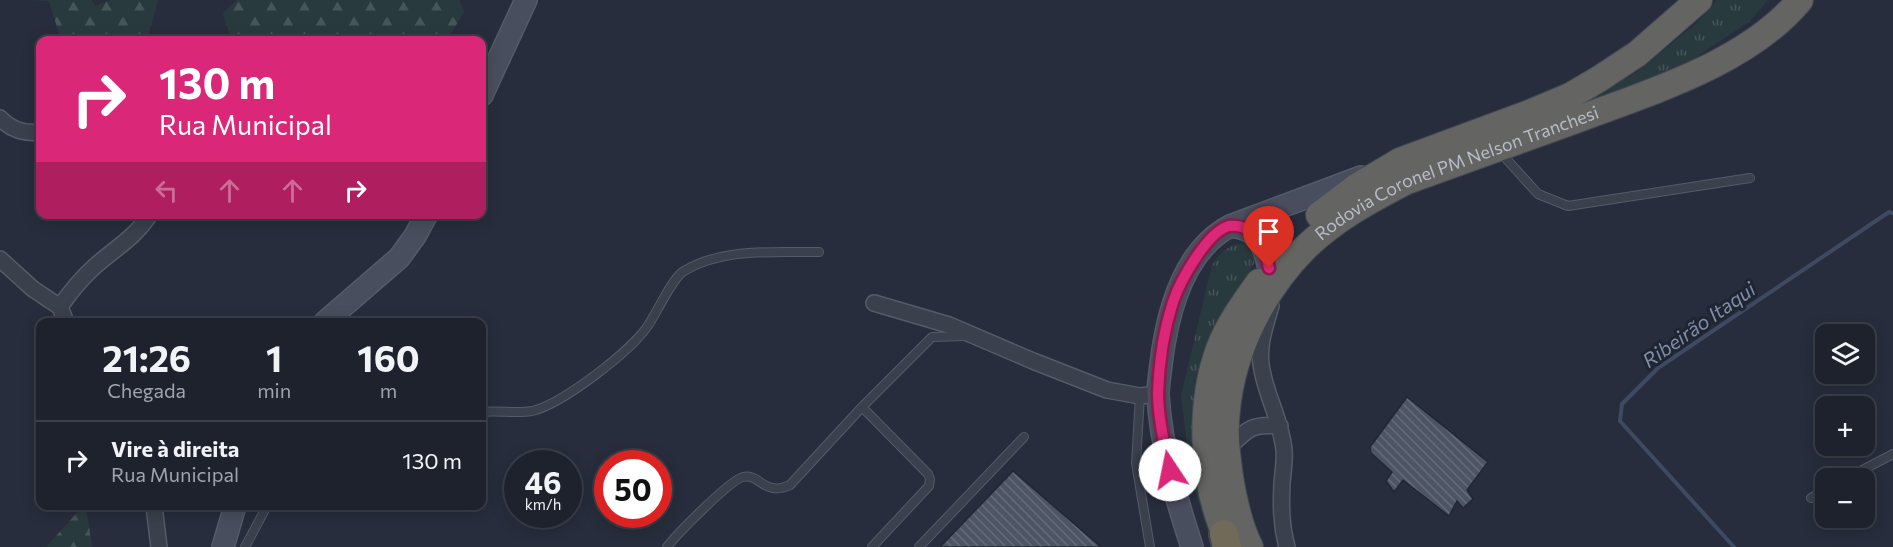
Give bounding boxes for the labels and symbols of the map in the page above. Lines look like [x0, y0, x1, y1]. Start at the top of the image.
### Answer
street label: Rodovia Coronel PM Nelson Tranchesi [1310, 101, 1602, 244]
pin [1243, 206, 1294, 268]
water label: Ribeirão Itaqui [1637, 276, 1760, 372]
position arrow [1138, 438, 1202, 502]
speed limit sign: 50 [594, 450, 672, 528]

